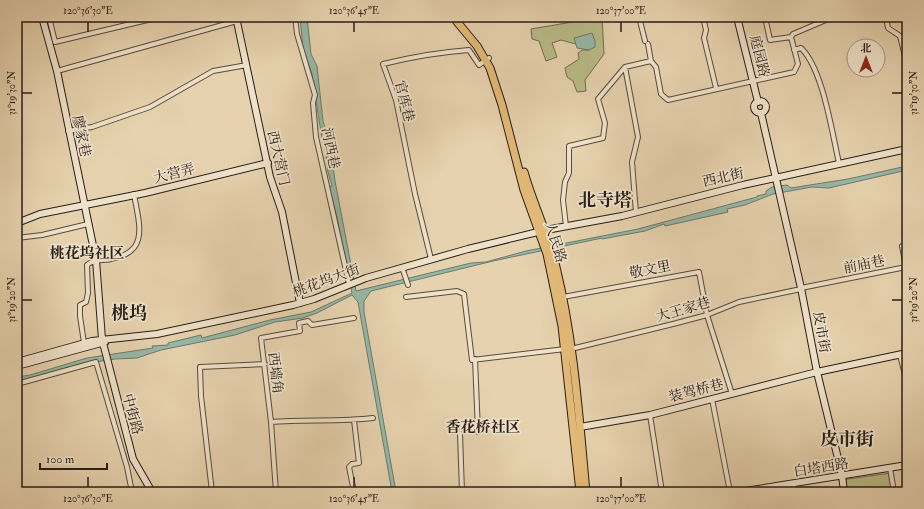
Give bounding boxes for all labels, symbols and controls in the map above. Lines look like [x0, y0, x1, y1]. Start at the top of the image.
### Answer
text: 120°36'30"E [63, 5, 113, 17]
text: 120°36'45"E [329, 5, 379, 17]
text: 120°37'00"E [596, 5, 646, 17]
street label: 庭园路 [746, 34, 773, 79]
north arrow [846, 38, 886, 78]
text: 北 [861, 42, 872, 55]
text: 31°19'30"N [6, 71, 18, 115]
text: 31°19'30"N [908, 71, 920, 115]
street label: 官库巷 [391, 79, 418, 124]
street label: 廖家巷 [69, 114, 94, 158]
street label: 河西巷 [318, 126, 343, 170]
street label: 西大营门 [264, 129, 293, 187]
street label: 大营弄 [152, 160, 197, 187]
street label: 西北街 [701, 164, 745, 190]
district label: 北寺塔 [578, 189, 632, 212]
street label: 人民路 [541, 220, 570, 265]
district label: 桃花坞社区 [49, 244, 125, 263]
street label: 前庙巷 [842, 252, 886, 277]
street label: 敬文里 [628, 257, 672, 282]
street label: 桃花坞大街 [290, 261, 362, 300]
text: 31°19'20"N [6, 277, 18, 323]
text: 31°19'20"N [908, 277, 920, 323]
street label: 大王家巷 [654, 294, 712, 325]
district label: 桃坞 [111, 302, 147, 325]
street label: 皮市街 [809, 310, 834, 354]
street label: 西墙角 [265, 351, 286, 395]
street label: 装驾桥巷 [667, 375, 725, 406]
street label: 中街路 [119, 392, 146, 437]
district label: 香花桥社区 [445, 418, 521, 437]
district label: 皮市街 [820, 428, 874, 451]
scale bar [40, 445, 107, 471]
text: 100 m [46, 452, 75, 467]
street label: 白塔西路 [792, 455, 850, 480]
text: 120°36'30"E [63, 493, 113, 505]
text: 120°36'45"E [329, 493, 379, 505]
text: 120°37'00"E [596, 493, 646, 505]

